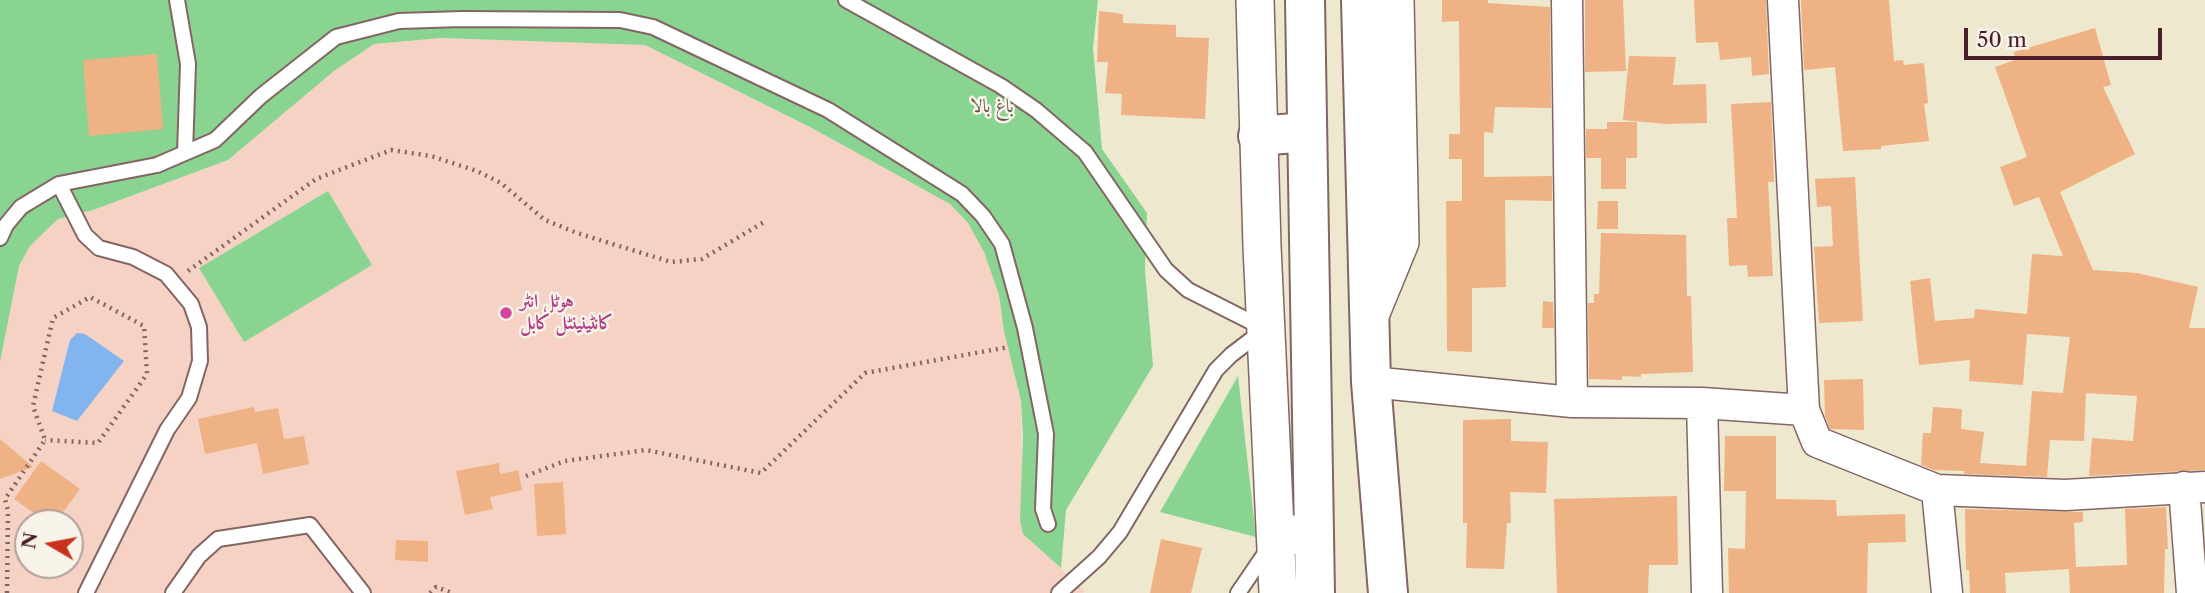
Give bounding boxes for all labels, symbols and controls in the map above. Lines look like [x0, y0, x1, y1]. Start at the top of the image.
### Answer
scale bar [1967, 14, 2165, 58]
text: 50 m [1977, 27, 2027, 52]
park label: باغ بالا [970, 96, 1014, 118]
place label: ہوٹل انٹر کانٹینینٹل کابل [520, 291, 613, 335]
marker: ہوٹل انٹر کانٹینینٹل کابل [498, 305, 514, 321]
north arrow [14, 509, 84, 579]
text: N [17, 530, 43, 551]

